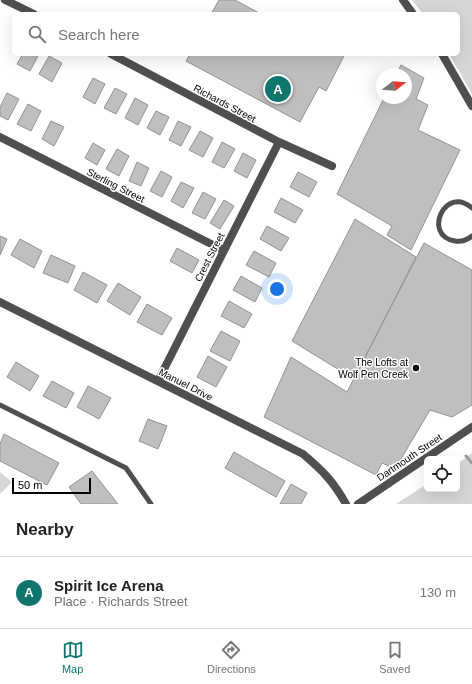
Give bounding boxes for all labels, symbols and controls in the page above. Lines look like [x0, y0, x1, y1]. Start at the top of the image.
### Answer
search box [12, 12, 460, 56]
icon: search [26, 23, 48, 45]
text: Search here [58, 26, 140, 43]
north arrow [376, 68, 412, 104]
pin: A [265, 74, 291, 104]
street label: Richards Street [192, 82, 258, 125]
street label: Sterling Street [85, 166, 147, 205]
street label: Crest Street [192, 231, 227, 283]
your location [267, 279, 287, 299]
place label: The Lofts at Wolf Pen Creek [338, 357, 409, 380]
marker: The Lofts at Wolf Pen Creek [411, 363, 421, 373]
street label: Manuel Drive [157, 366, 215, 403]
street label: Dartmouth Street [375, 431, 444, 483]
map controls [424, 456, 460, 492]
button: locate [424, 456, 460, 492]
scale bar [12, 476, 91, 495]
text: 50 m [18, 479, 42, 491]
text: Nearby [16, 520, 74, 539]
text: Spirit Ice Arena [54, 577, 163, 594]
text: A [24, 585, 34, 600]
text: 130 m [420, 585, 456, 600]
text: Place · Richards Street [54, 594, 188, 609]
tab: Map [62, 639, 84, 675]
tab: Directions [207, 639, 256, 675]
tab: Saved [379, 639, 410, 675]

